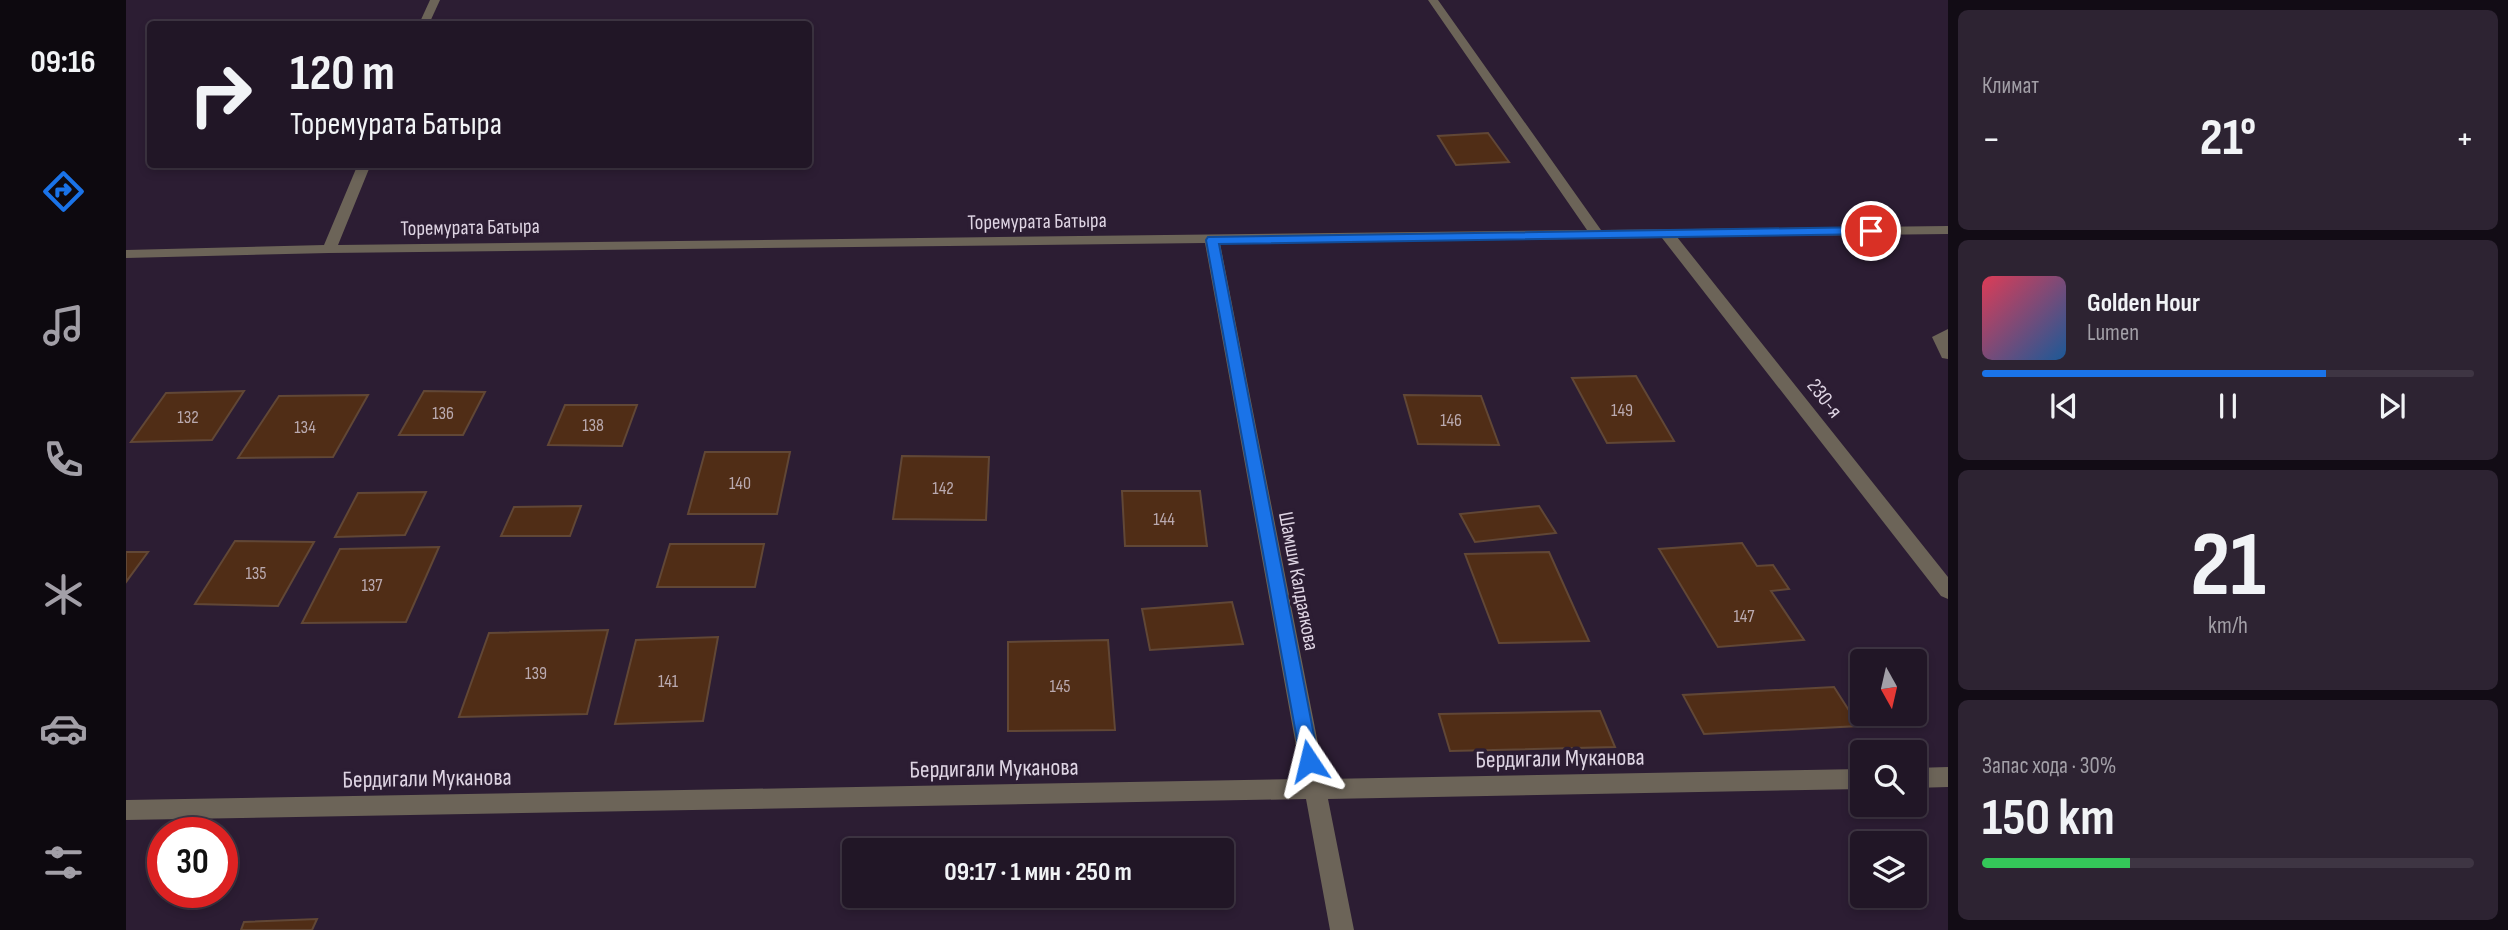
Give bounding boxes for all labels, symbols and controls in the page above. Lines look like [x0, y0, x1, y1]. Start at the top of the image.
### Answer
text: 09:16 [30, 43, 96, 82]
text: 120 m [290, 45, 395, 104]
icon: right [175, 49, 266, 140]
text: Климат [1982, 72, 2039, 100]
text: Торемурата Батыра [290, 105, 502, 144]
text: 21° [2200, 107, 2256, 170]
text: − [1982, 117, 2001, 162]
text: + [2455, 117, 2474, 162]
icon: directions [39, 167, 88, 216]
pin [1841, 201, 1901, 261]
street label: Торемурата Батыра [967, 208, 1107, 235]
icon: arrive [1852, 212, 1890, 250]
street label: Торемурата Батыра [400, 214, 540, 241]
text: Golden Hour [2087, 288, 2200, 319]
icon: music [39, 301, 88, 350]
text: Lumen [2087, 319, 2139, 347]
street label: 230-я [1802, 374, 1848, 423]
icon: previous [2045, 387, 2083, 425]
icon: pause [2209, 387, 2247, 425]
icon: next [2373, 387, 2411, 425]
house number: 149 [1611, 400, 1633, 421]
house number: 136 [432, 403, 454, 424]
house number: 132 [177, 407, 199, 428]
house number: 146 [1440, 410, 1462, 431]
house number: 138 [582, 415, 604, 436]
house number: 134 [294, 417, 316, 438]
icon: phone [39, 435, 88, 484]
house number: 140 [729, 473, 751, 494]
house number: 142 [932, 478, 954, 499]
house number: 144 [1153, 509, 1175, 530]
street label: Шамши Калдаякова [1273, 510, 1324, 653]
text: 21 [2190, 512, 2266, 621]
house number: 135 [245, 563, 267, 584]
icon: climate [39, 570, 88, 619]
house number: 137 [361, 575, 383, 596]
house number: 147 [1734, 606, 1755, 627]
text: km/h [2208, 612, 2248, 640]
north arrow [1850, 649, 1927, 726]
map controls [1850, 649, 1927, 908]
house number: 139 [525, 663, 547, 684]
house number: 141 [658, 671, 679, 692]
house number: 145 [1049, 676, 1071, 697]
icon: car [39, 704, 88, 753]
position arrow [1272, 724, 1346, 798]
button: search [1850, 740, 1927, 817]
street label: Бердигали Муканова [1475, 743, 1645, 774]
text: Запас хода · 30% [1982, 752, 2116, 780]
street label: Бердигали Муканова [909, 753, 1079, 784]
street label: Бердигали Муканова [342, 763, 512, 794]
text: 150 km [1982, 787, 2115, 850]
speed limit sign: 30 [147, 817, 238, 908]
button: layers [1850, 831, 1927, 908]
icon: filters [39, 838, 88, 887]
text: 09:17 · 1 мин · 250 m [944, 857, 1132, 888]

